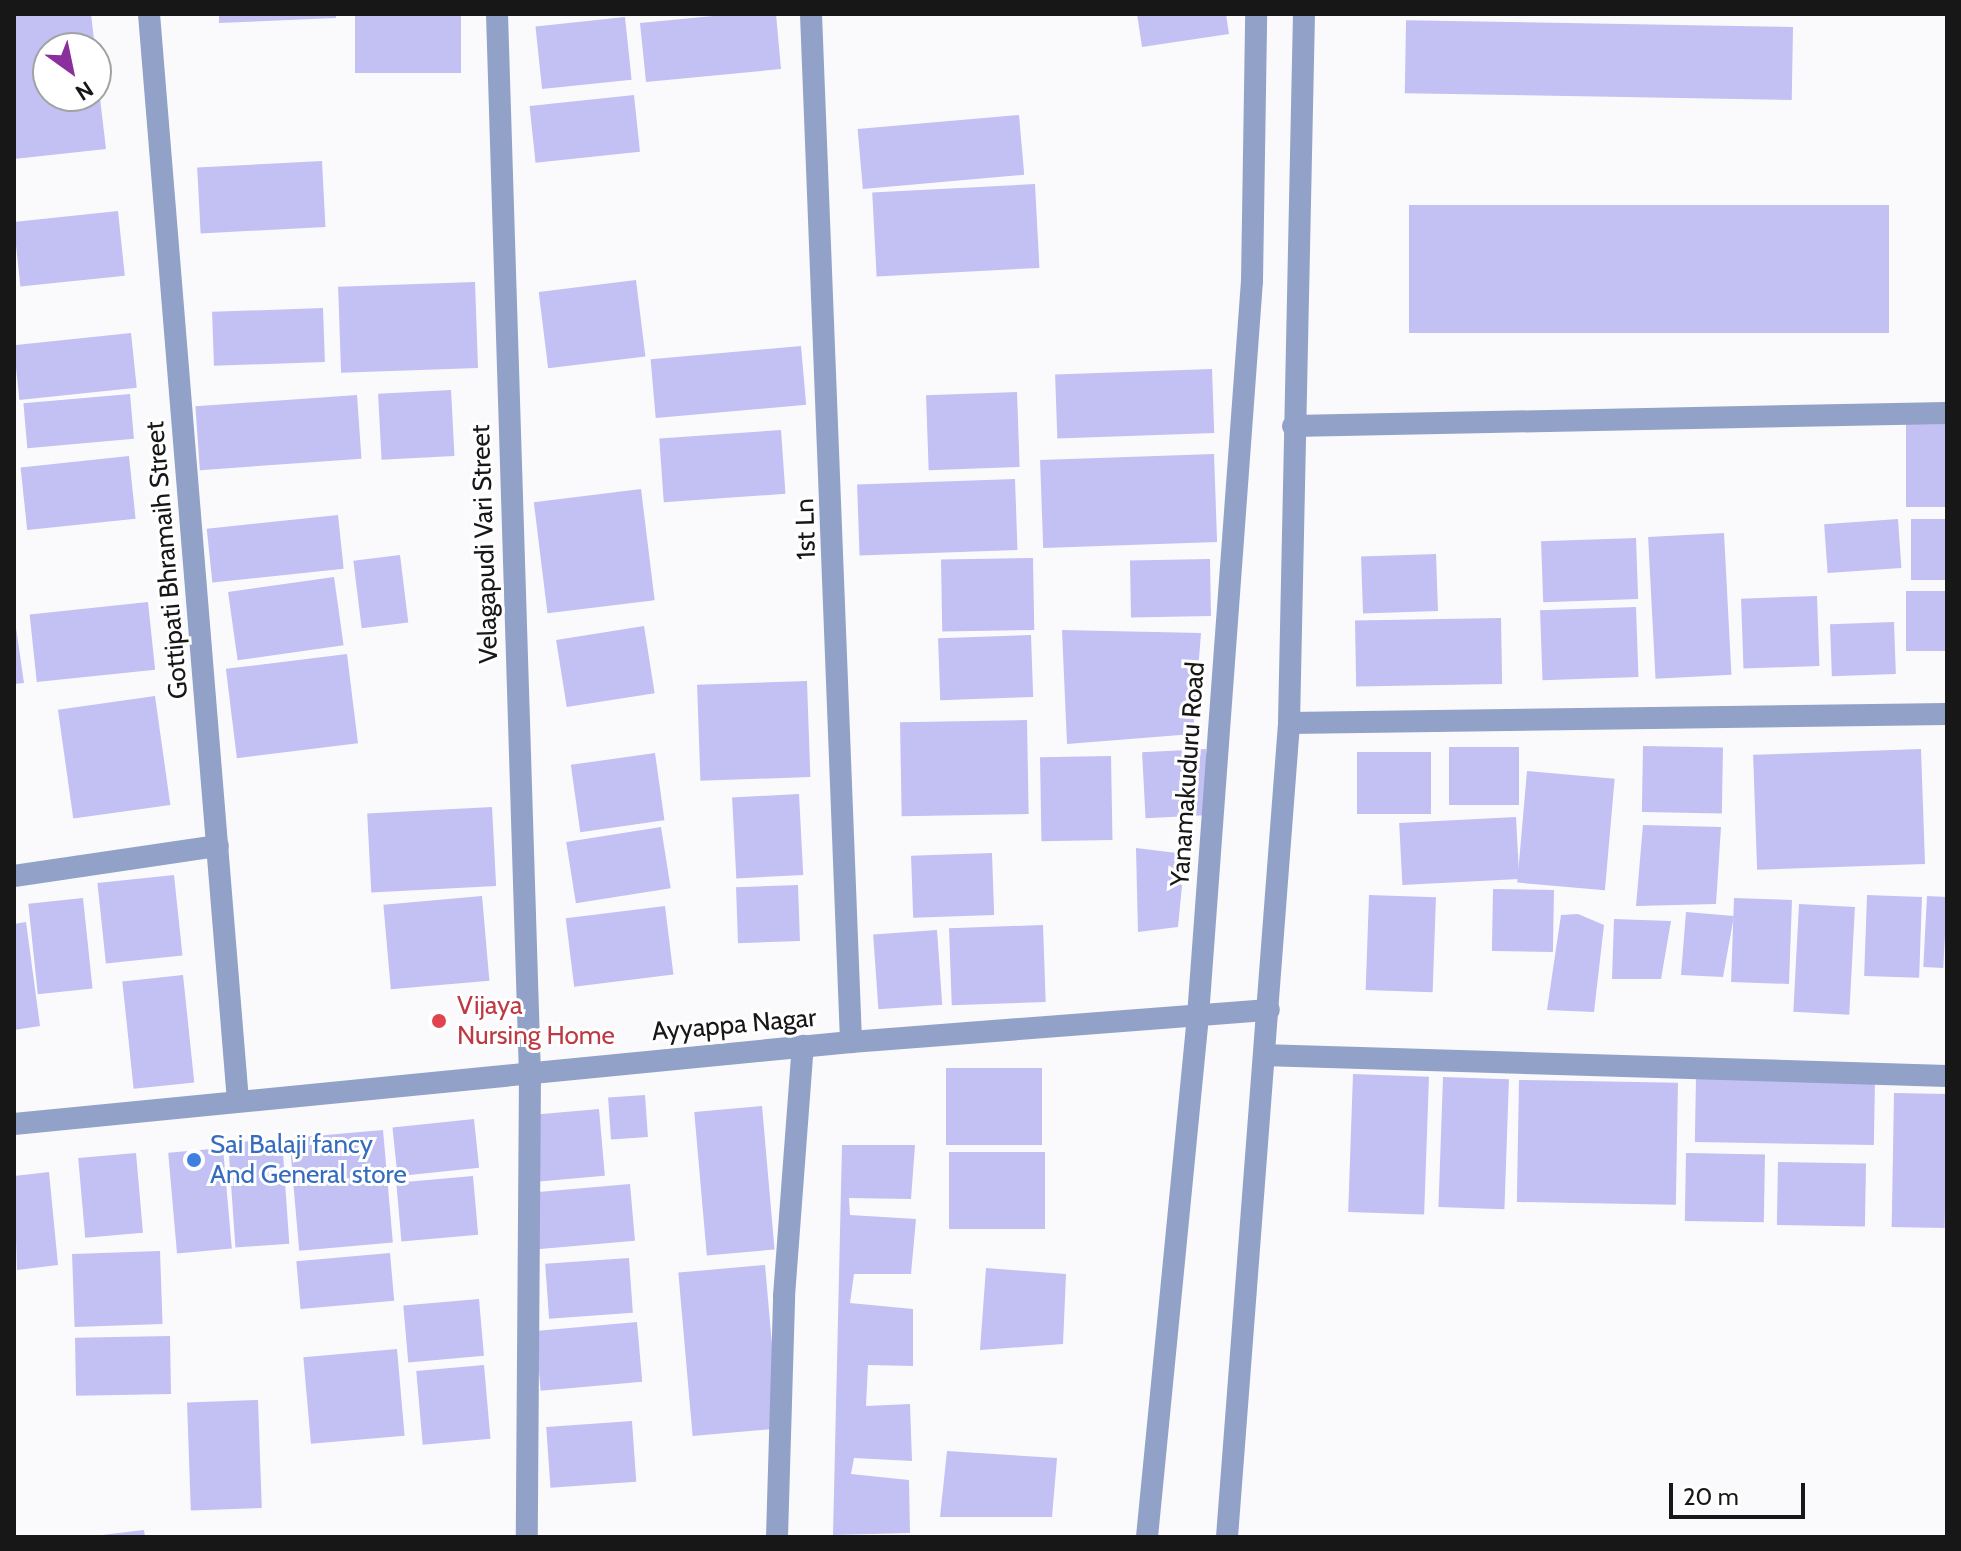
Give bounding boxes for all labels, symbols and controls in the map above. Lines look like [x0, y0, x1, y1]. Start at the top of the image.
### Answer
north arrow [32, 32, 112, 112]
text: N [70, 75, 98, 106]
street label: Gottipati Bhramaih Street [139, 420, 195, 700]
street label: Velagapudi Vari Street [465, 424, 505, 664]
street label: 1st Ln [789, 498, 823, 560]
street label: Yanamakuduru Road [1165, 661, 1211, 887]
place label: Vijaya Nursing Home [457, 990, 615, 1052]
street label: Ayyappa Nagar [650, 1002, 818, 1048]
marker: Vijaya Nursing Home [428, 1010, 450, 1032]
place label: Sai Balaji fancy And General store [210, 1129, 407, 1190]
marker: Sai Balaji fancy And General store [185, 1151, 203, 1169]
scale bar [1673, 1467, 1809, 1517]
text: 20 m [1683, 1482, 1739, 1511]

